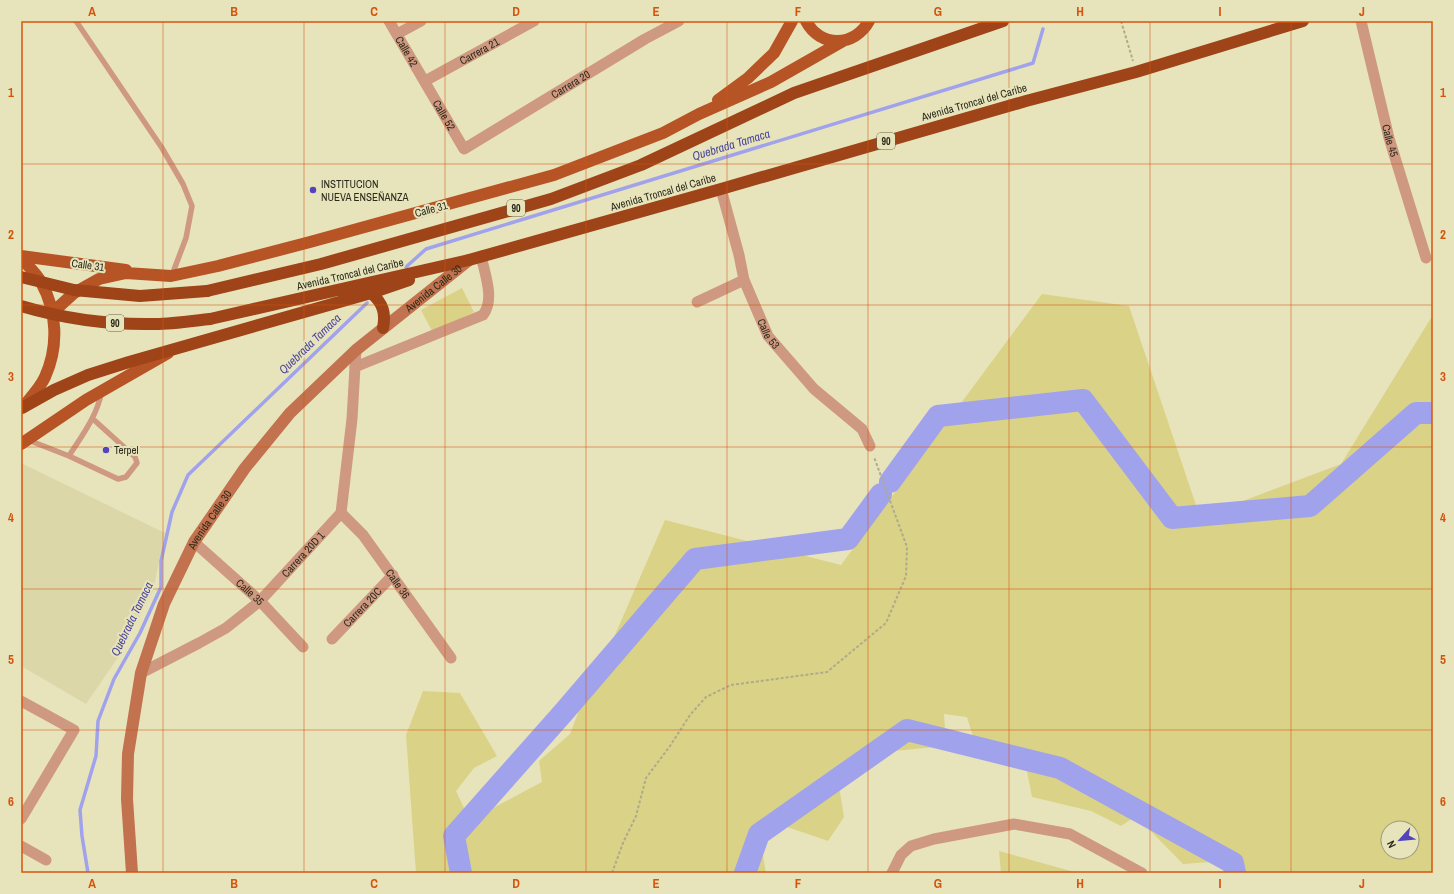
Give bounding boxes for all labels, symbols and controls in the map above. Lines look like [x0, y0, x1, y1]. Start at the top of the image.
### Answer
text: A [88, 3, 96, 20]
text: B [230, 3, 238, 20]
text: C [370, 3, 378, 20]
text: D [512, 3, 520, 20]
text: E [652, 3, 660, 20]
text: F [795, 3, 802, 20]
text: G [934, 3, 942, 20]
text: H [1076, 3, 1084, 20]
text: I [1219, 3, 1222, 20]
text: J [1359, 3, 1365, 20]
street label: Calle 42 [392, 33, 421, 69]
street label: Carrera 21 [457, 35, 502, 68]
street label: Carrera 20 [548, 67, 593, 101]
street label: Avenida Troncal del Caribe [919, 80, 1028, 124]
text: 1 [8, 84, 14, 101]
text: 1 [1440, 84, 1446, 101]
street label: Calle 52 [430, 97, 459, 133]
street label: Calle 45 [1379, 123, 1401, 158]
water label: Quebrada Tamaca [690, 125, 772, 164]
road number: 90 [877, 133, 895, 149]
street label: Avenida Troncal del Caribe [608, 170, 717, 214]
place label: INSTITUCION NUEVA ENSEÑANZA [321, 177, 410, 204]
marker: INSTITUCION NUEVA ENSEÑANZA [308, 185, 318, 195]
street label: Calle 31 [413, 198, 449, 220]
road number: 90 [507, 200, 525, 216]
text: 2 [8, 226, 14, 243]
text: 2 [1440, 226, 1446, 243]
street label: Avenida Troncal del Caribe [294, 255, 405, 293]
street label: Calle 31 [71, 256, 105, 274]
street label: Avenida Calle 30 [401, 261, 465, 316]
water label: Quebrada Tamaca [275, 310, 345, 378]
road number: 90 [106, 315, 124, 331]
street label: Calle 53 [754, 316, 783, 352]
text: 3 [8, 368, 14, 385]
text: 3 [1440, 368, 1446, 385]
place label: Terpel [114, 443, 139, 457]
marker: Terpel [101, 445, 111, 455]
street label: Avenida Calle 30 [184, 487, 235, 552]
text: 4 [8, 509, 14, 526]
text: 4 [1440, 509, 1446, 526]
street label: Carrera 20D 1 [278, 529, 327, 580]
street label: Calle 36 [382, 566, 413, 601]
street label: Calle 35 [233, 576, 267, 608]
water label: Quebrada Tamaca [107, 579, 157, 659]
street label: Carrera 20C [340, 584, 385, 630]
text: 5 [8, 651, 14, 668]
text: 5 [1440, 651, 1446, 668]
text: 6 [8, 793, 14, 810]
text: 6 [1440, 793, 1446, 810]
north arrow [1380, 820, 1420, 860]
text: N [1383, 838, 1399, 851]
text: A [88, 875, 96, 892]
text: B [230, 875, 238, 892]
text: C [370, 875, 378, 892]
text: D [512, 875, 520, 892]
text: E [652, 875, 660, 892]
text: F [795, 875, 802, 892]
text: G [934, 875, 942, 892]
text: H [1076, 875, 1084, 892]
text: I [1219, 875, 1222, 892]
text: J [1359, 875, 1365, 892]

